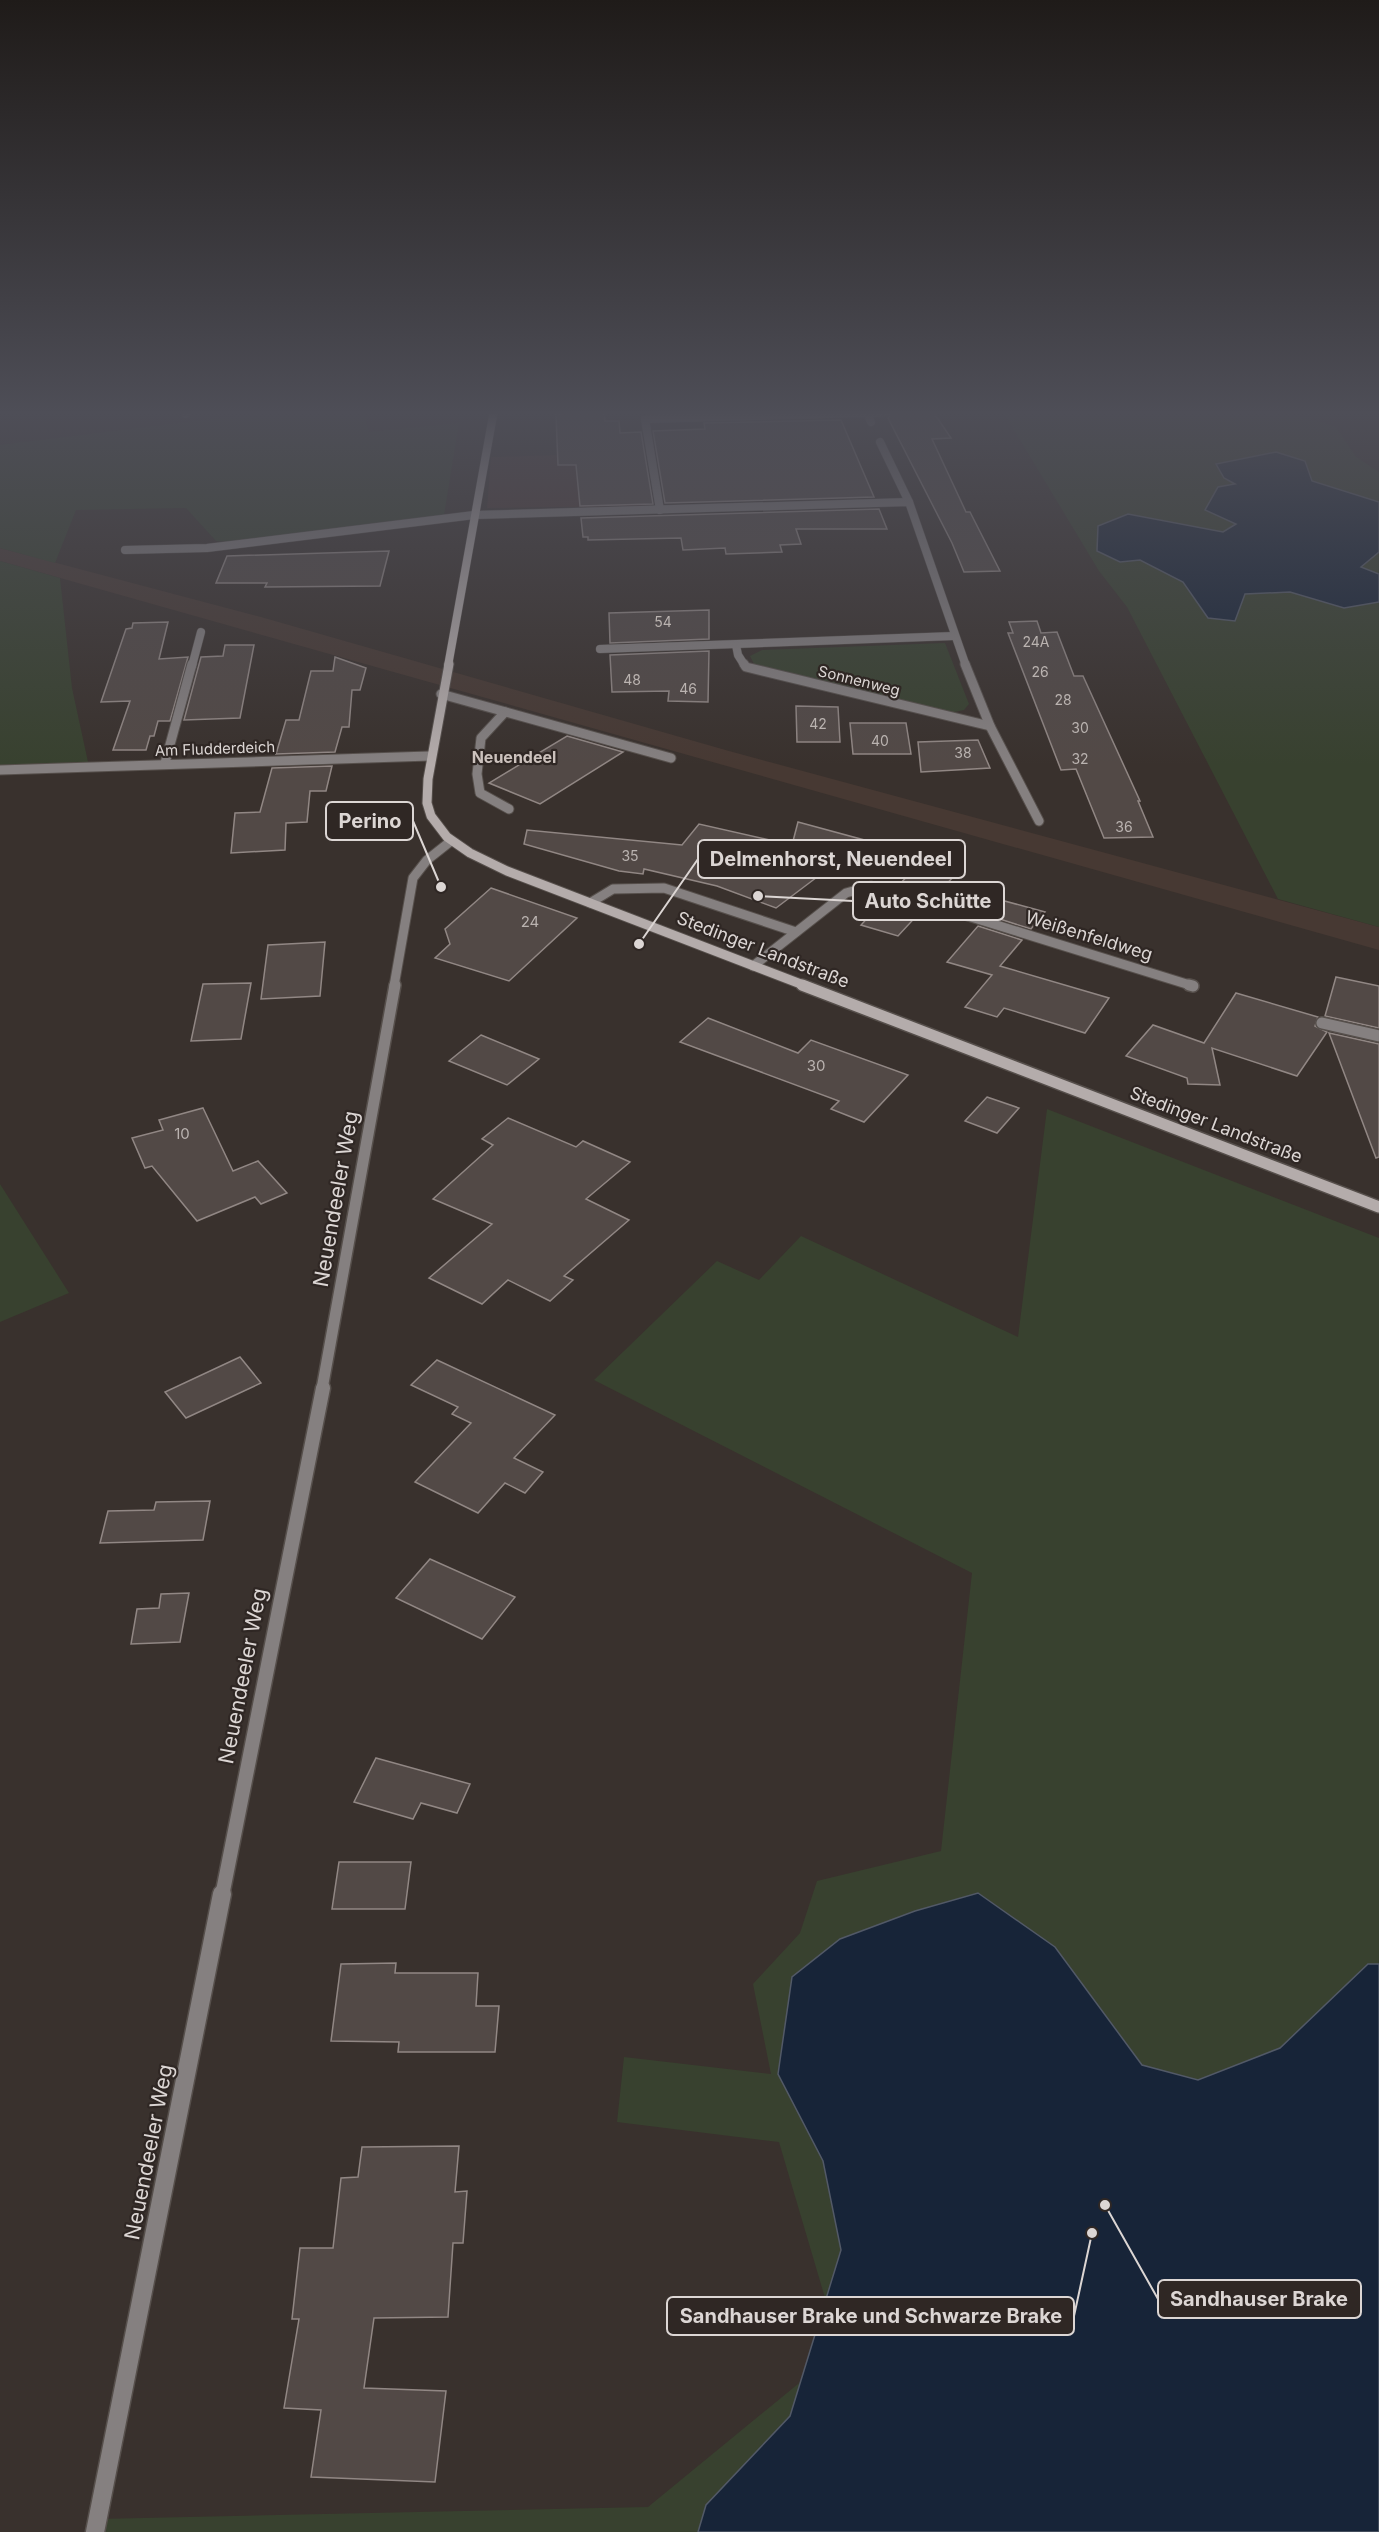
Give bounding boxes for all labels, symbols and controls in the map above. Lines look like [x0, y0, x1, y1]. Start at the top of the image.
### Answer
house number: 54 [654, 613, 672, 630]
house number: 24A [1022, 633, 1050, 650]
street label: Sonnenweg [816, 661, 902, 700]
house number: 26 [1031, 663, 1049, 680]
house number: 48 [623, 671, 641, 688]
house number: 46 [679, 680, 697, 697]
house number: 28 [1054, 691, 1072, 708]
house number: 42 [809, 715, 827, 732]
house number: 30 [1071, 719, 1089, 736]
house number: 40 [871, 732, 889, 749]
street label: Am Fludderdeich [154, 737, 276, 760]
house number: 38 [954, 744, 972, 761]
district label: Neuendeel [472, 747, 556, 767]
house number: 32 [1071, 750, 1089, 767]
callout: Perino [326, 802, 413, 840]
text: Perino [338, 809, 402, 833]
house number: 36 [1115, 818, 1133, 835]
callout: Delmenhorst, Neuendeel [698, 840, 965, 878]
house number: 35 [621, 847, 639, 864]
text: Delmenhorst, Neuendeel [710, 847, 952, 871]
callout: Auto Schütte [853, 882, 1004, 920]
text: Auto Schütte [865, 889, 992, 913]
street label: Weißenfeldweg [1023, 906, 1155, 965]
street label: Stedinger Landstraße [674, 907, 852, 992]
house number: 24 [521, 912, 539, 931]
house number: 30 [807, 1056, 825, 1075]
street label: Stedinger Landstraße [1127, 1082, 1305, 1167]
street label: Neuendeeler Weg [308, 1109, 363, 1289]
house number: 10 [174, 1124, 190, 1143]
street label: Neuendeeler Weg [213, 1586, 272, 1766]
street label: Neuendeeler Weg [119, 2062, 178, 2242]
callout: Sandhauser Brake [1158, 2280, 1361, 2318]
text: Sandhauser Brake [1170, 2287, 1348, 2311]
callout: Sandhauser Brake und Schwarze Brake [667, 2297, 1074, 2335]
text: Sandhauser Brake und Schwarze Brake [680, 2304, 1062, 2328]

